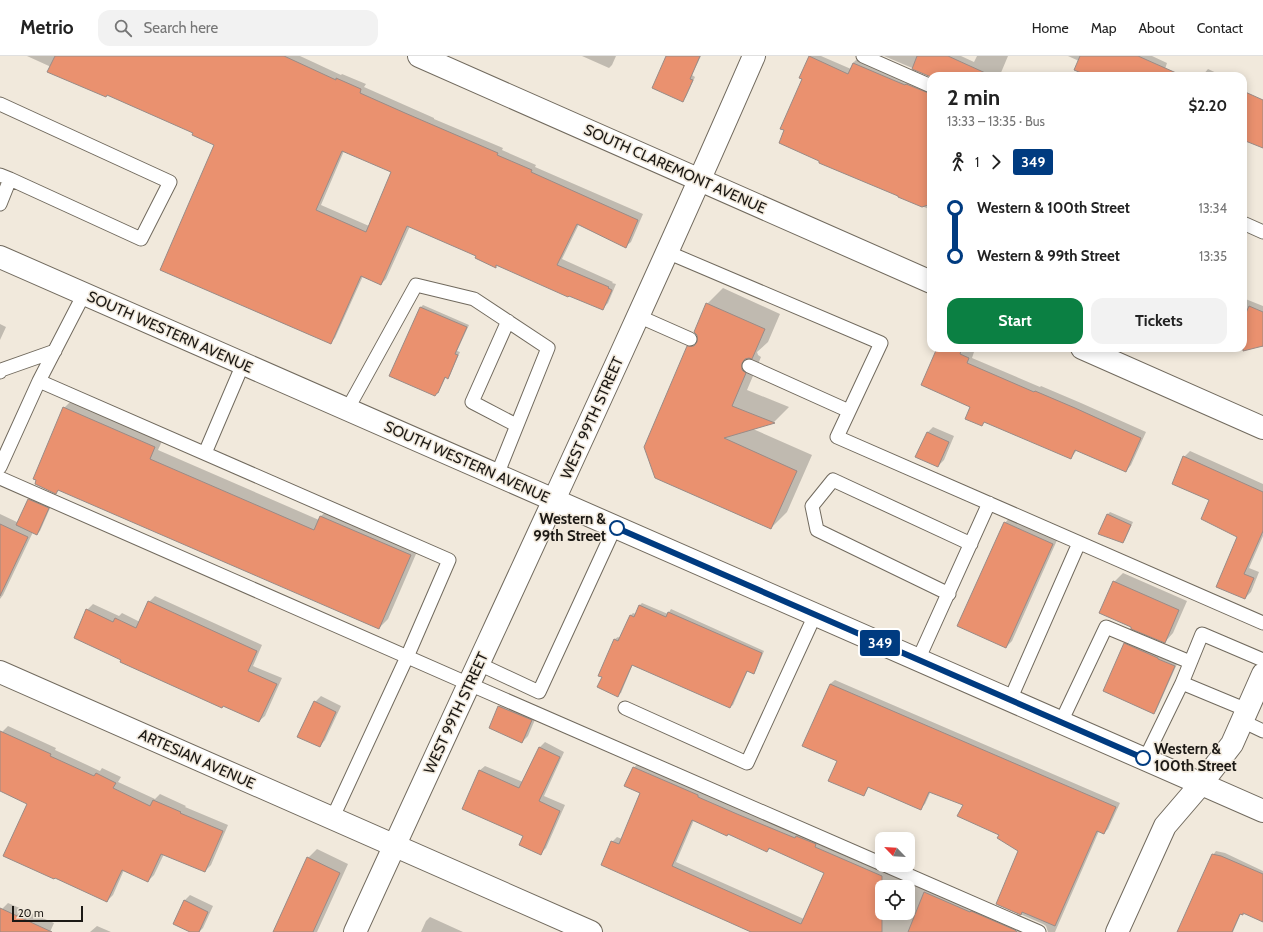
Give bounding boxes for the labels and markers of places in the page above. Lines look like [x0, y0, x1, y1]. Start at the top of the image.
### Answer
place label: Western & 99th Street [533, 510, 607, 545]
marker: Western & 99th Street [609, 520, 625, 536]
place label: Western & 100th Street [1154, 740, 1237, 775]
marker: Western & 100th Street [1135, 750, 1151, 766]

